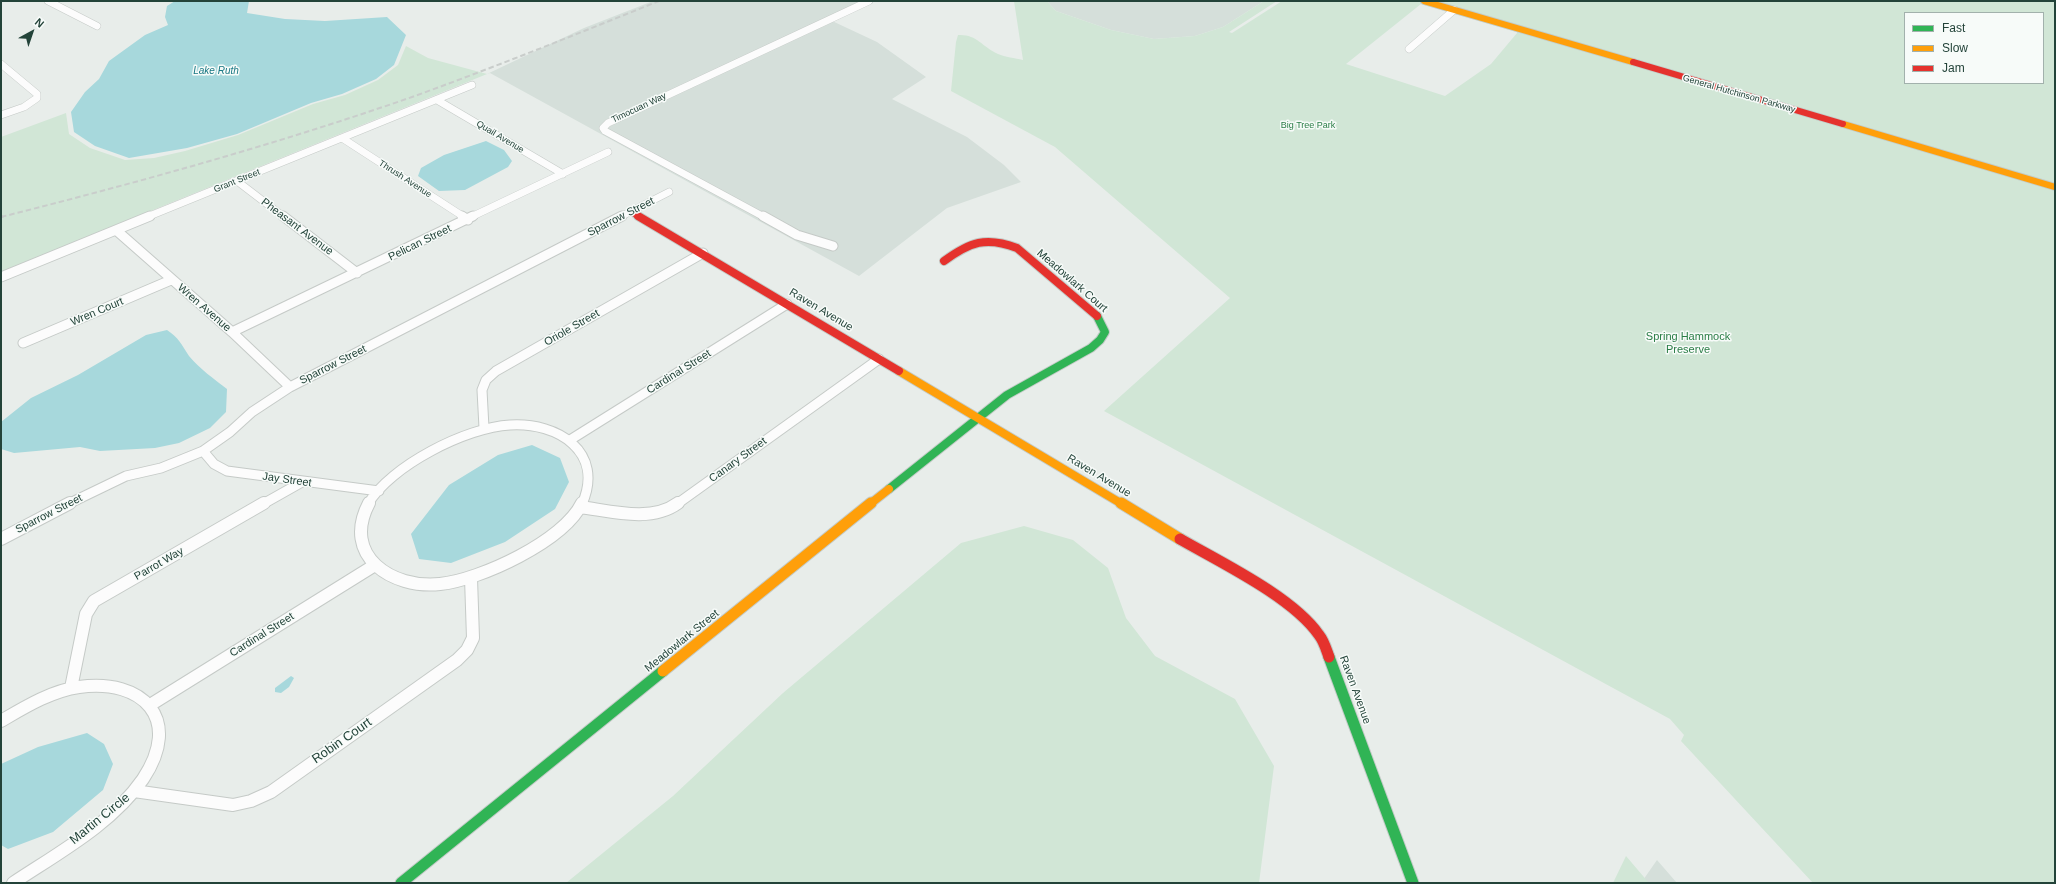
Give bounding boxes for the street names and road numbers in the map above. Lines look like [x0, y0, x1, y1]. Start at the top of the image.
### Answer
street label: General Hutchinson Parkway [1681, 73, 1797, 115]
street label: Timocuan Way [610, 91, 668, 125]
street label: Quail Avenue [474, 118, 526, 156]
street label: Thrush Avenue [377, 158, 433, 200]
street label: Grant Street [212, 167, 262, 195]
street label: Sparrow Street [585, 194, 657, 240]
street label: Pheasant Avenue [258, 196, 336, 258]
street label: Pelican Street [386, 222, 454, 264]
street label: Meadowlark Court [1034, 247, 1110, 315]
street label: Wren Avenue [175, 281, 233, 335]
street label: Raven Avenue [787, 286, 855, 334]
street label: Wren Court [69, 295, 125, 329]
street label: Oriole Street [542, 307, 602, 349]
street label: Sparrow Street [297, 342, 369, 388]
street label: Cardinal Street [644, 347, 714, 397]
street label: Canary Street [707, 435, 769, 485]
street label: Raven Avenue [1065, 452, 1133, 500]
street label: Jay Street [262, 470, 312, 490]
street label: Sparrow Street [13, 491, 85, 537]
street label: Parrot Way [132, 545, 186, 583]
street label: Meadowlark Street [642, 607, 722, 675]
street label: Cardinal Street [227, 610, 297, 660]
street label: Raven Avenue [1336, 654, 1374, 726]
street label: Robin Court [309, 715, 375, 767]
street label: Martin Circle [67, 790, 133, 848]

